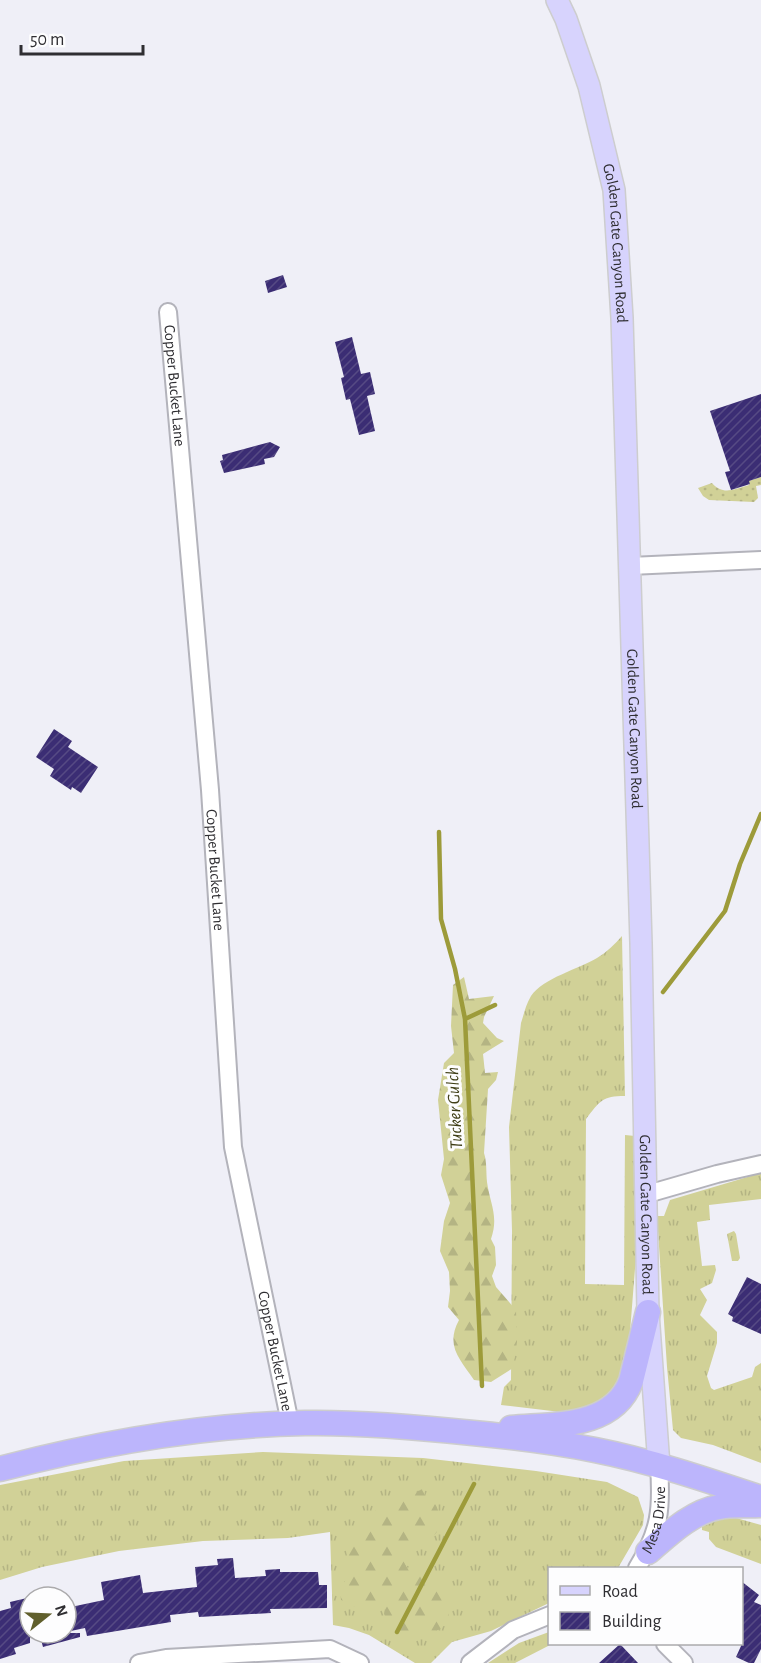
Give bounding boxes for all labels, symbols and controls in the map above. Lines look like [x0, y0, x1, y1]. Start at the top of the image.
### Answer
scale bar [21, 18, 142, 56]
text: 50 m [30, 31, 64, 49]
street label: Golden Gate Canyon Road [600, 162, 630, 323]
street label: Copper Bucket Lane [161, 324, 188, 447]
street label: Golden Gate Canyon Road [624, 648, 645, 809]
street label: Copper Bucket Lane [203, 809, 227, 931]
water label: Tucker Gulch [444, 1066, 466, 1150]
street label: Golden Gate Canyon Road [637, 1134, 656, 1295]
street label: Copper Bucket Lane [255, 1290, 295, 1412]
street label: Mesa Drive [639, 1486, 668, 1556]
legend [548, 1567, 743, 1645]
text: Road [602, 1583, 638, 1601]
north arrow [18, 1585, 78, 1645]
text: N [52, 1603, 71, 1618]
text: Building [602, 1613, 662, 1631]

